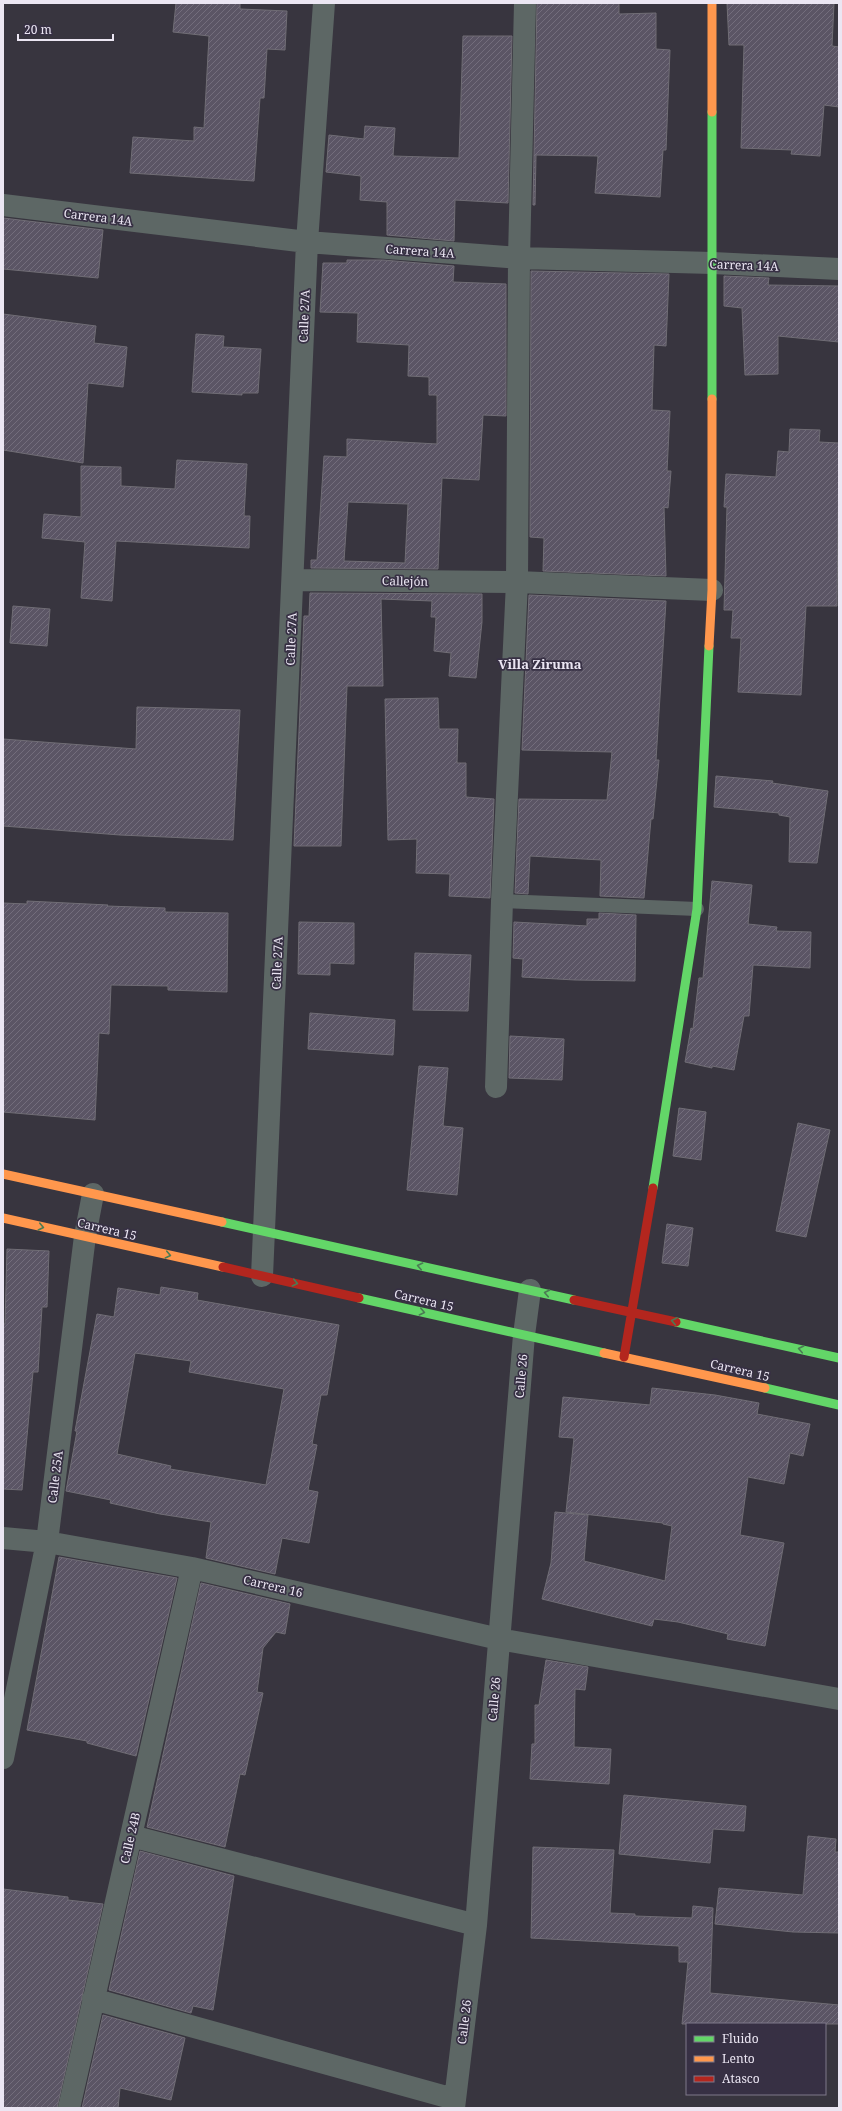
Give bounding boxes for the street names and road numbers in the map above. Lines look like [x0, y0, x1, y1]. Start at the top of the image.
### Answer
street label: Carrera 14A [63, 204, 134, 230]
street label: Carrera 14A [385, 240, 456, 262]
street label: Carrera 14A [709, 255, 779, 275]
street label: Calle 27A [295, 289, 313, 343]
street label: Callejón [382, 572, 429, 590]
street label: Calle 27A [282, 612, 300, 666]
street label: Calle 27A [268, 936, 286, 990]
street label: Carrera 15 [76, 1214, 138, 1244]
street label: Carrera 15 [393, 1285, 455, 1315]
street label: Calle 26 [511, 1353, 531, 1399]
street label: Carrera 15 [709, 1355, 771, 1385]
street label: Calle 25A [43, 1449, 67, 1504]
street label: Carrera 16 [242, 1571, 305, 1601]
street label: Calle 26 [484, 1676, 504, 1722]
street label: Calle 24B [116, 1810, 144, 1865]
street label: Calle 26 [453, 1999, 475, 2045]

